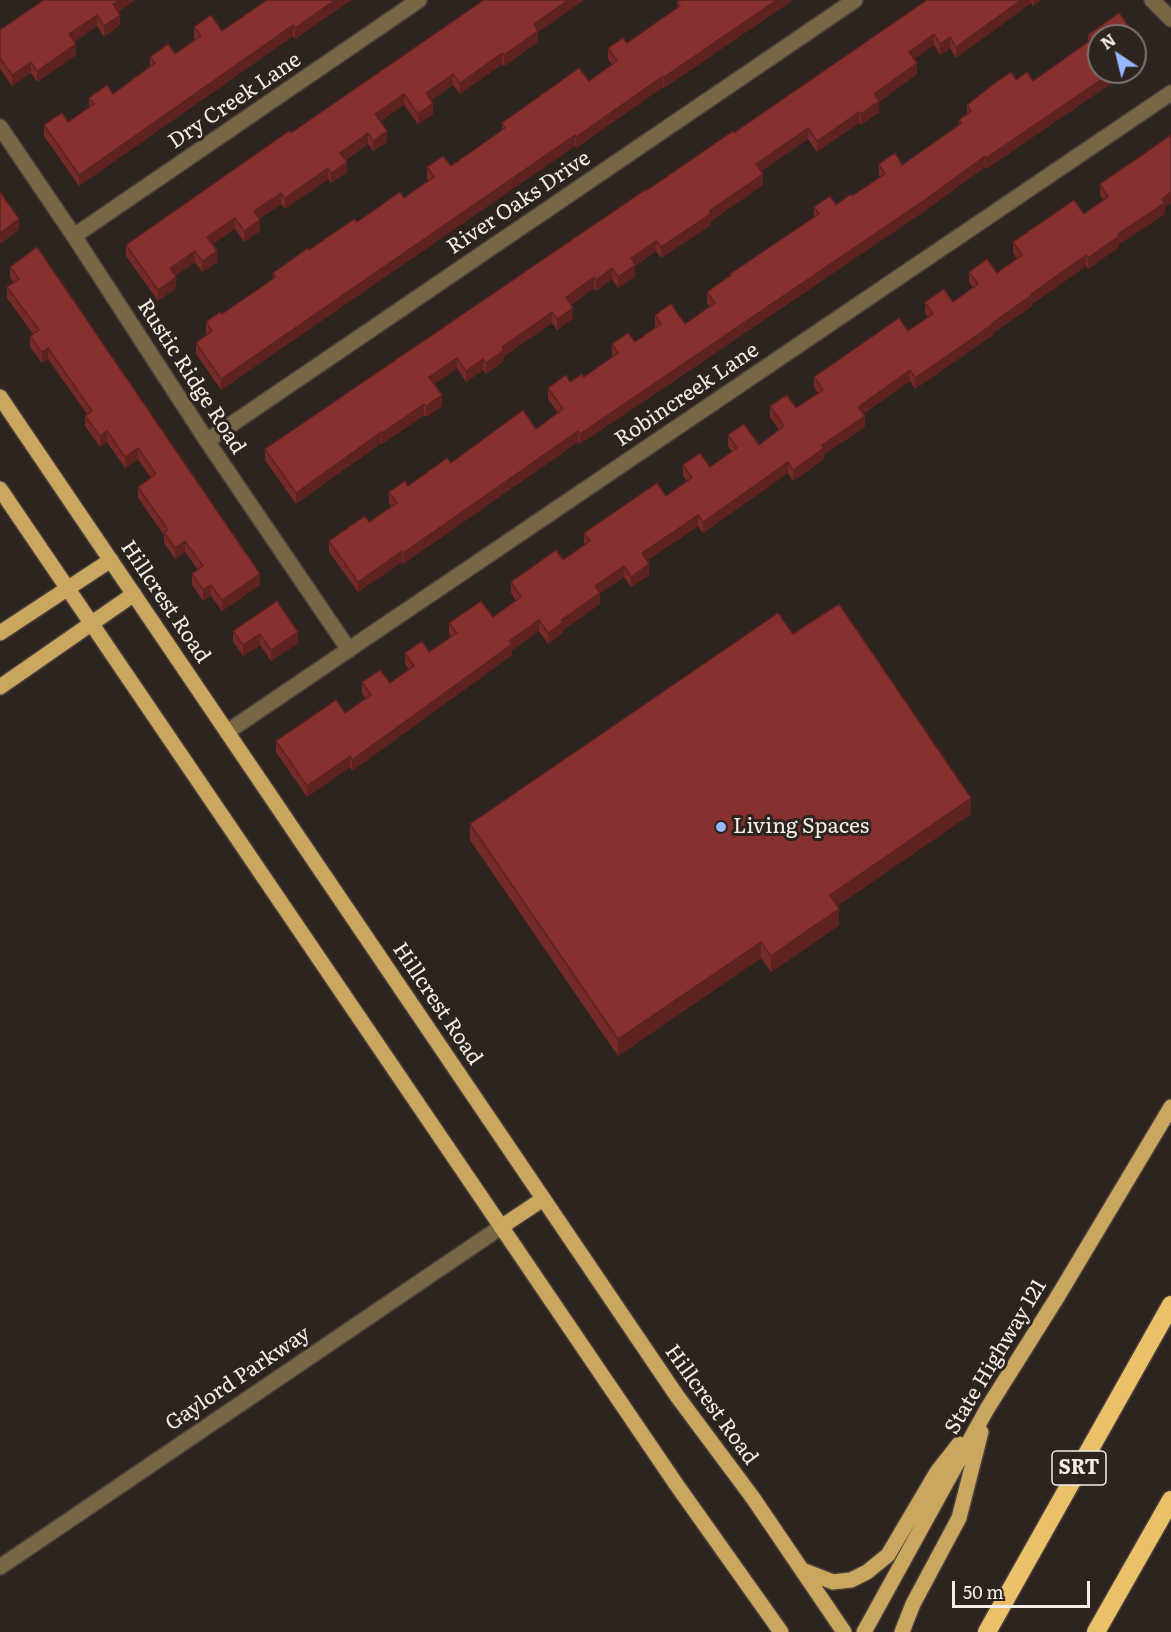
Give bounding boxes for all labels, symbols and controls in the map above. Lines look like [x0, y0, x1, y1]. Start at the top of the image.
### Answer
north arrow [1087, 24, 1147, 84]
text: N [1095, 27, 1120, 55]
street label: Dry Creek Lane [164, 47, 306, 155]
street label: River Oaks Drive [443, 146, 595, 260]
street label: Rustic Ridge Road [132, 295, 250, 459]
street label: Robincreek Lane [610, 338, 764, 452]
street label: Hillcrest Road [115, 536, 215, 668]
place label: Living Spaces [733, 814, 869, 840]
marker: Living Spaces [714, 820, 728, 834]
street label: Hillcrest Road [387, 938, 487, 1070]
street label: State Highway 121 [940, 1275, 1052, 1439]
street label: Gaylord Parkway [161, 1321, 315, 1437]
street label: Hillcrest Road [659, 1340, 763, 1470]
road number: SRT [1052, 1451, 1106, 1485]
scale bar [955, 1569, 1093, 1607]
text: 50 m [963, 1578, 1004, 1605]

